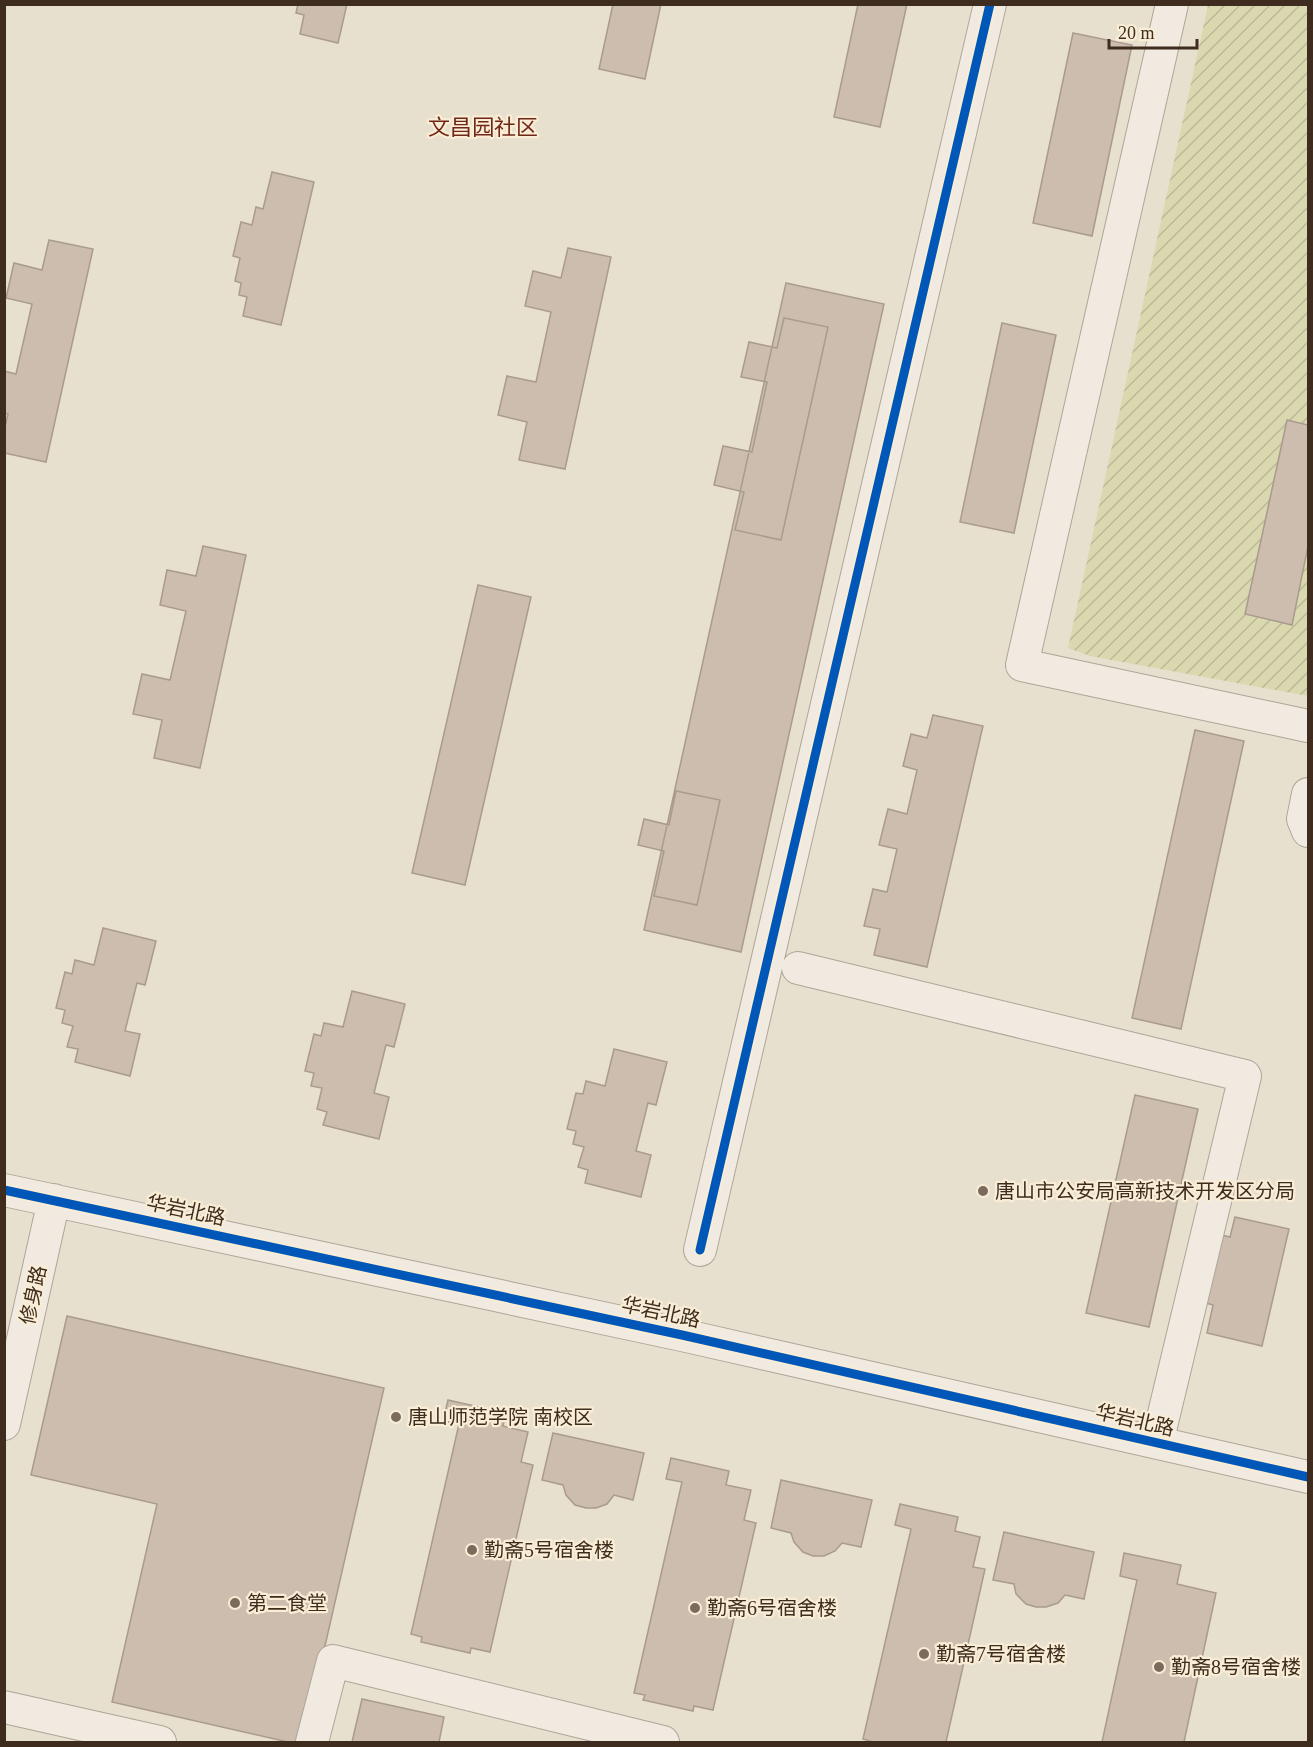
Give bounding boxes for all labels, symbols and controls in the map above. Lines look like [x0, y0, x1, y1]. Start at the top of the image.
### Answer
scale bar [1109, 12, 1198, 50]
text: 20 m [1118, 23, 1155, 43]
district label: 文昌园社区 [428, 115, 538, 140]
place label: 唐山市公安局高新技术开发区分局 [995, 1180, 1295, 1202]
marker: 唐山市公安局高新技术开发区分局 [976, 1184, 990, 1198]
street label: 华岩北路 [145, 1191, 227, 1229]
street label: 修身路 [16, 1263, 50, 1327]
street label: 华岩北路 [620, 1293, 702, 1331]
street label: 华岩北路 [1094, 1400, 1176, 1440]
place label: 唐山师范学院 南校区 [408, 1406, 593, 1428]
marker: 唐山师范学院 南校区 [389, 1410, 403, 1424]
place label: 勤斋5号宿舍楼 [484, 1539, 614, 1561]
marker: 勤斋5号宿舍楼 [465, 1543, 479, 1557]
place label: 第二食堂 [247, 1592, 327, 1614]
marker: 第二食堂 [228, 1596, 242, 1610]
place label: 勤斋6号宿舍楼 [707, 1597, 837, 1619]
marker: 勤斋6号宿舍楼 [688, 1601, 702, 1615]
place label: 勤斋7号宿舍楼 [936, 1643, 1066, 1665]
marker: 勤斋7号宿舍楼 [917, 1647, 931, 1661]
place label: 勤斋8号宿舍楼 [1171, 1656, 1301, 1678]
marker: 勤斋8号宿舍楼 [1152, 1660, 1166, 1674]

